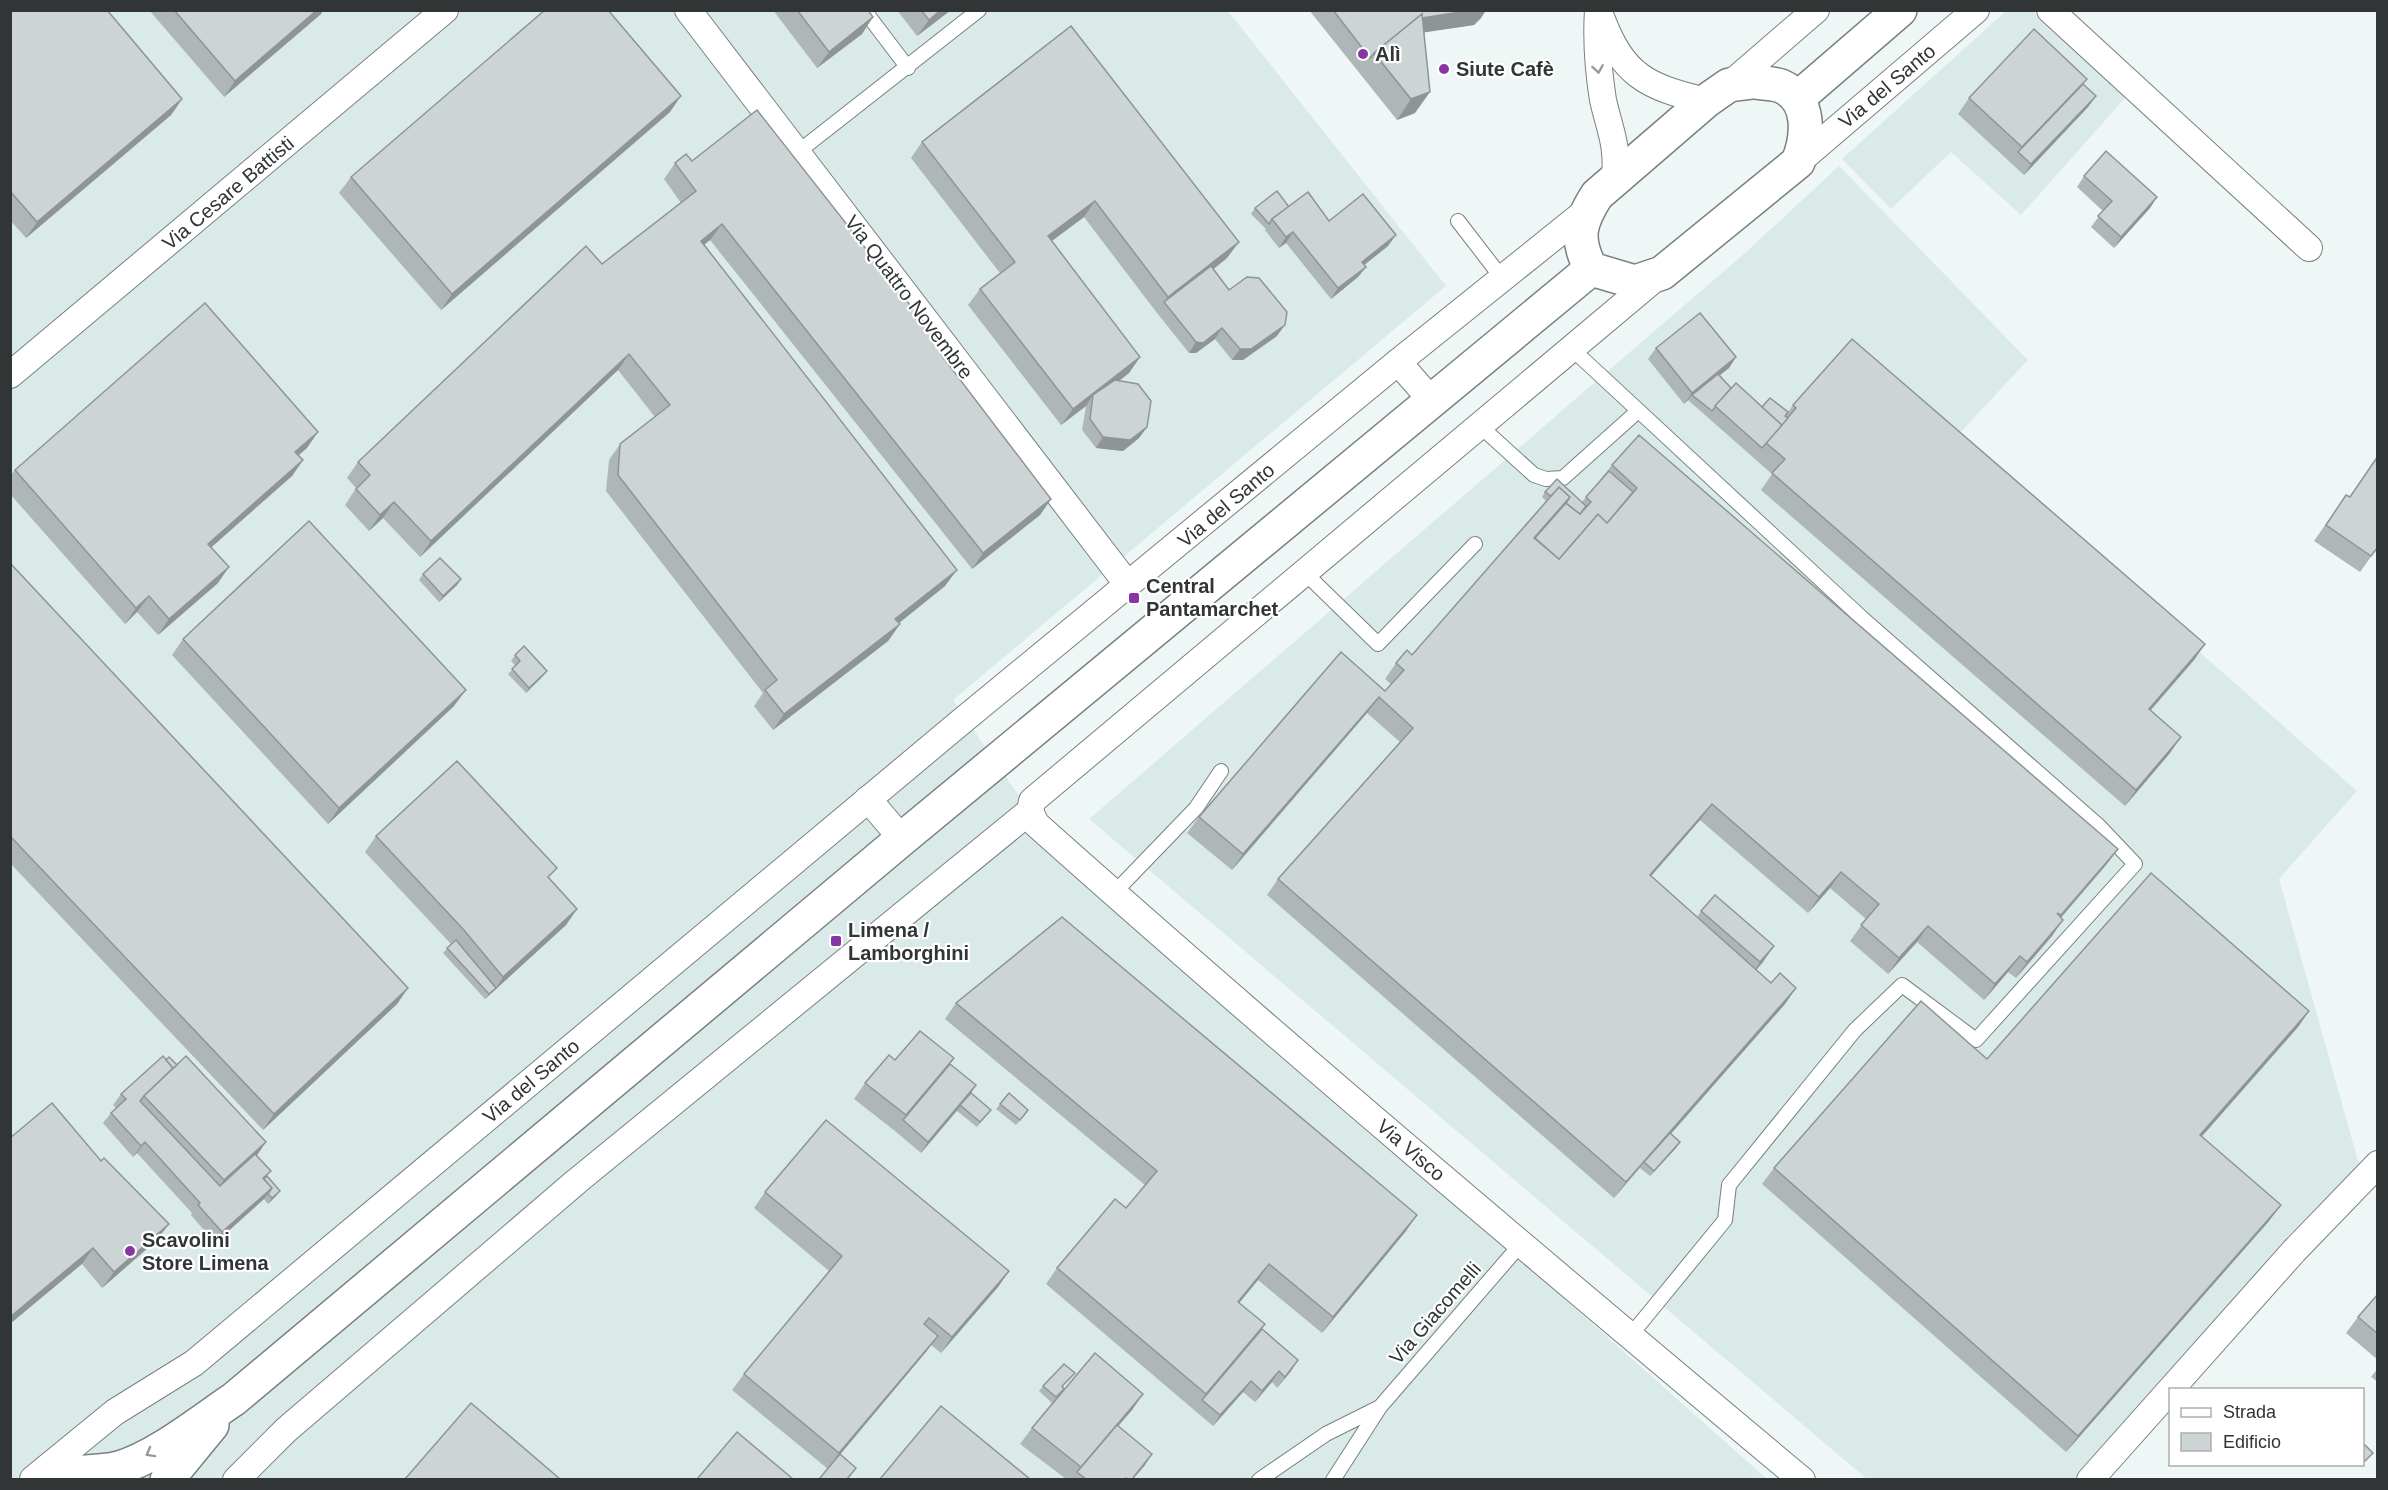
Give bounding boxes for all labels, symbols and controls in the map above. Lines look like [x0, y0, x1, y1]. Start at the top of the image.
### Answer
street label: Via del Santo [1834, 39, 1940, 133]
place label: Alì [1375, 43, 1401, 65]
marker: Alì [1356, 47, 1370, 61]
place label: Siute Cafè [1456, 58, 1554, 80]
marker: Siute Cafè [1437, 62, 1451, 76]
one-way arrow [1592, 64, 1604, 73]
street label: Via Cesare Battisti [158, 132, 298, 254]
street label: Via Quattro Novembre [840, 211, 978, 383]
street label: Via del Santo [1173, 458, 1279, 552]
place label: Central Pantamarchet [1146, 575, 1279, 620]
marker: Central Pantamarchet [1127, 591, 1141, 605]
place label: Limena / Lamborghini [848, 919, 969, 964]
marker: Limena / Lamborghini [829, 934, 843, 948]
street label: Via del Santo [478, 1034, 584, 1128]
street label: Via Visco [1373, 1115, 1449, 1185]
place label: Scavolini Store Limena [142, 1229, 270, 1274]
marker: Scavolini Store Limena [123, 1244, 137, 1258]
street label: Via Giacomelli [1385, 1258, 1485, 1368]
legend [2169, 1388, 2364, 1466]
text: Strada [2223, 1402, 2277, 1422]
text: Edificio [2223, 1432, 2281, 1452]
one-way arrow [146, 1446, 156, 1457]

